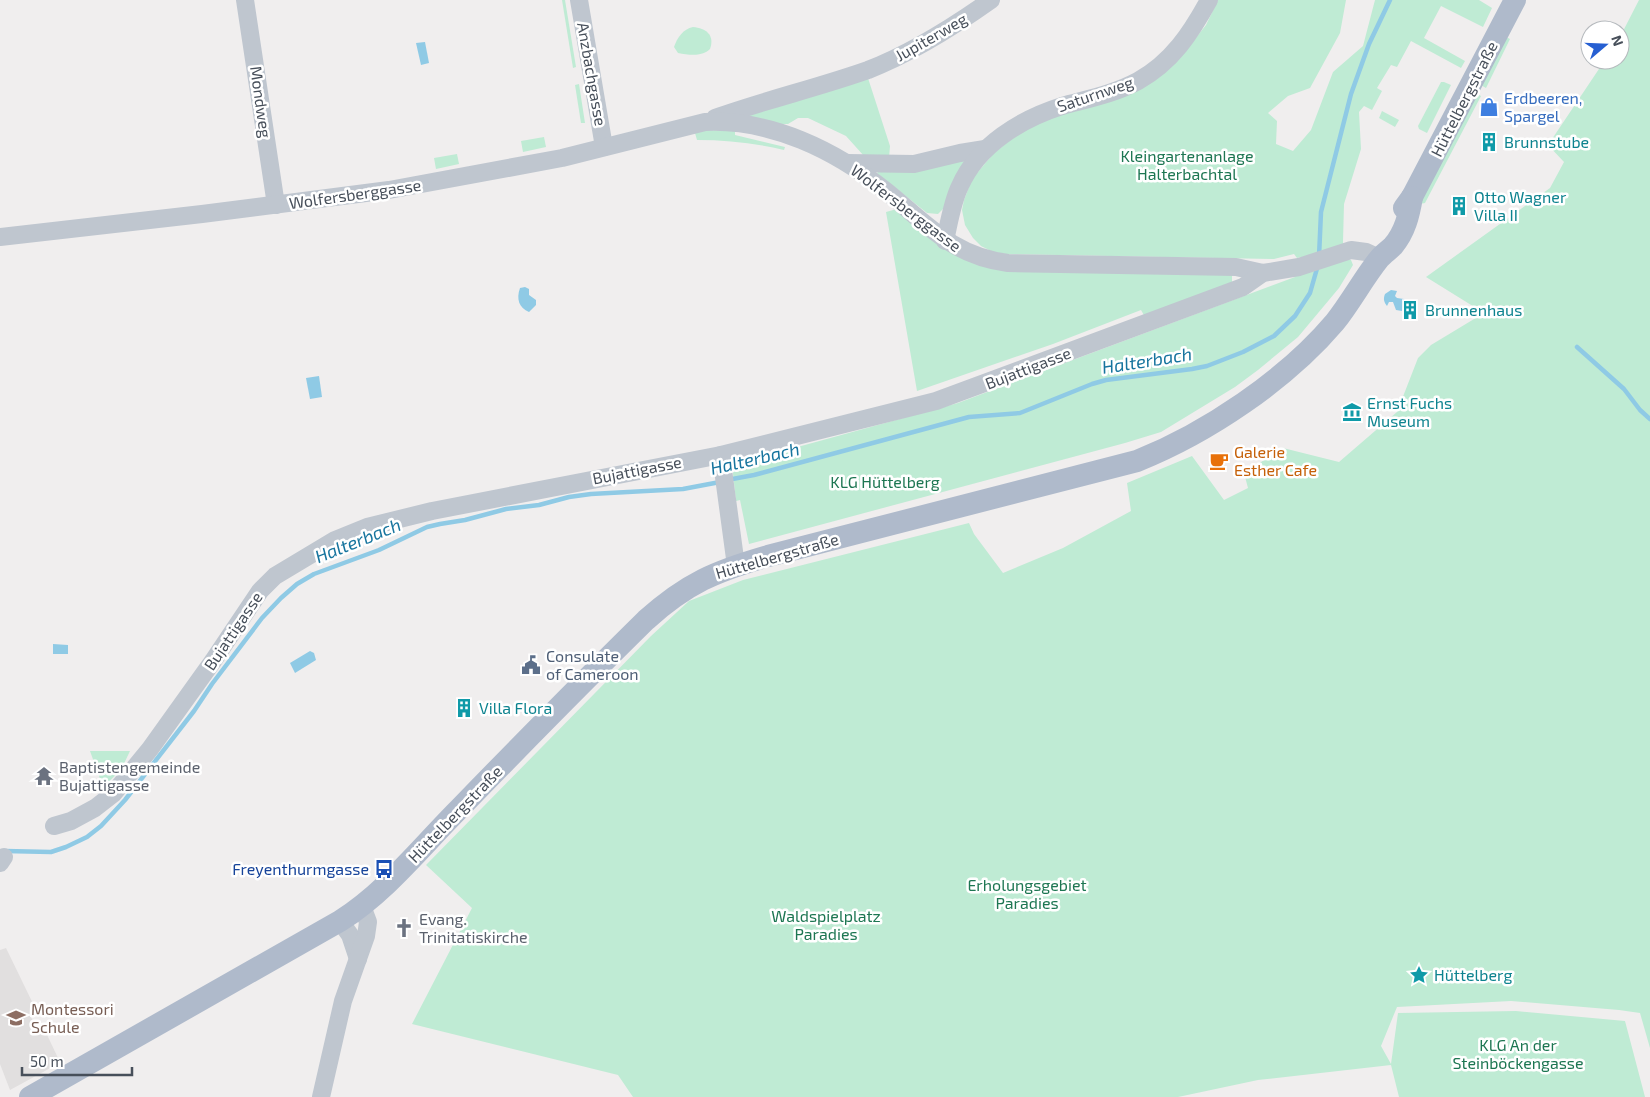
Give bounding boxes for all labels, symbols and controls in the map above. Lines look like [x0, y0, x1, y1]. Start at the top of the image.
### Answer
street label: Jupiterweg [892, 8, 970, 65]
north arrow [1580, 20, 1630, 70]
street label: Anzbachgasse [574, 21, 611, 127]
text: N [1608, 33, 1627, 48]
street label: Hüttelbergstraße [1426, 38, 1501, 160]
street label: Mondweg [247, 65, 276, 139]
street label: Saturnweg [1054, 72, 1136, 115]
place label: Erdbeeren, Spargel [1504, 88, 1582, 125]
shop icon: Erdbeeren, Spargel [1478, 96, 1500, 118]
building icon: Brunnstube [1478, 131, 1500, 153]
place label: Brunnstube [1504, 132, 1589, 151]
park label: Kleingartenanlage Halterbachtal [1120, 146, 1254, 183]
street label: Wolfersberggasse [847, 160, 965, 255]
street label: Wolfersberggasse [288, 175, 422, 212]
place label: Otto Wagner Villa II [1474, 187, 1567, 224]
building icon: Otto Wagner Villa II [1448, 195, 1470, 217]
building icon: Brunnenhaus [1399, 299, 1421, 321]
place label: Brunnenhaus [1425, 300, 1522, 319]
street label: Bujattigasse [982, 342, 1074, 394]
water label: Halterbach [1100, 342, 1193, 378]
place label: Ernst Fuchs Museum [1367, 393, 1452, 430]
museum icon: Ernst Fuchs Museum [1341, 401, 1363, 423]
water label: Halterbach [708, 437, 801, 479]
place label: Galerie Esther Cafe [1234, 442, 1317, 479]
cafe icon: Galerie Esther Cafe [1208, 450, 1230, 472]
street label: Bujattigasse [591, 452, 683, 488]
park label: KLG Hüttelberg [830, 472, 940, 491]
water label: Halterbach [311, 513, 404, 567]
street label: Hüttelbergstraße [713, 529, 841, 582]
street label: Bujattigasse [199, 588, 267, 674]
place label: Consulate of Cameroon [546, 646, 639, 683]
public building icon: Consulate of Cameroon [520, 654, 542, 676]
building icon: Villa Flora [453, 697, 475, 719]
place label: Villa Flora [479, 698, 552, 717]
place label: Baptistengemeinde Bujattigasse [59, 757, 200, 795]
street label: Hüttelbergstraße [404, 761, 506, 866]
temple icon: Baptistengemeinde Bujattigasse [33, 765, 55, 787]
bus stop icon: Freyenthurmgasse [373, 858, 395, 880]
place label: Freyenthurmgasse [232, 859, 369, 878]
park label: Erholungsgebiet Paradies [967, 875, 1087, 912]
park label: Waldspielplatz Paradies [771, 906, 881, 943]
place label: Evang. Trinitatiskirche [419, 909, 528, 946]
church icon: Evang. Trinitatiskirche [393, 917, 415, 939]
place icon: Hüttelberg [1408, 964, 1430, 986]
place label: Hüttelberg [1434, 965, 1512, 984]
place label: Montessori Schule [31, 999, 114, 1036]
school or university icon: Montessori Schule [5, 1007, 27, 1029]
park label: KLG An der Steinböckengasse [1452, 1035, 1584, 1072]
scale bar [22, 1044, 132, 1076]
text: 50 m [30, 1052, 64, 1070]

